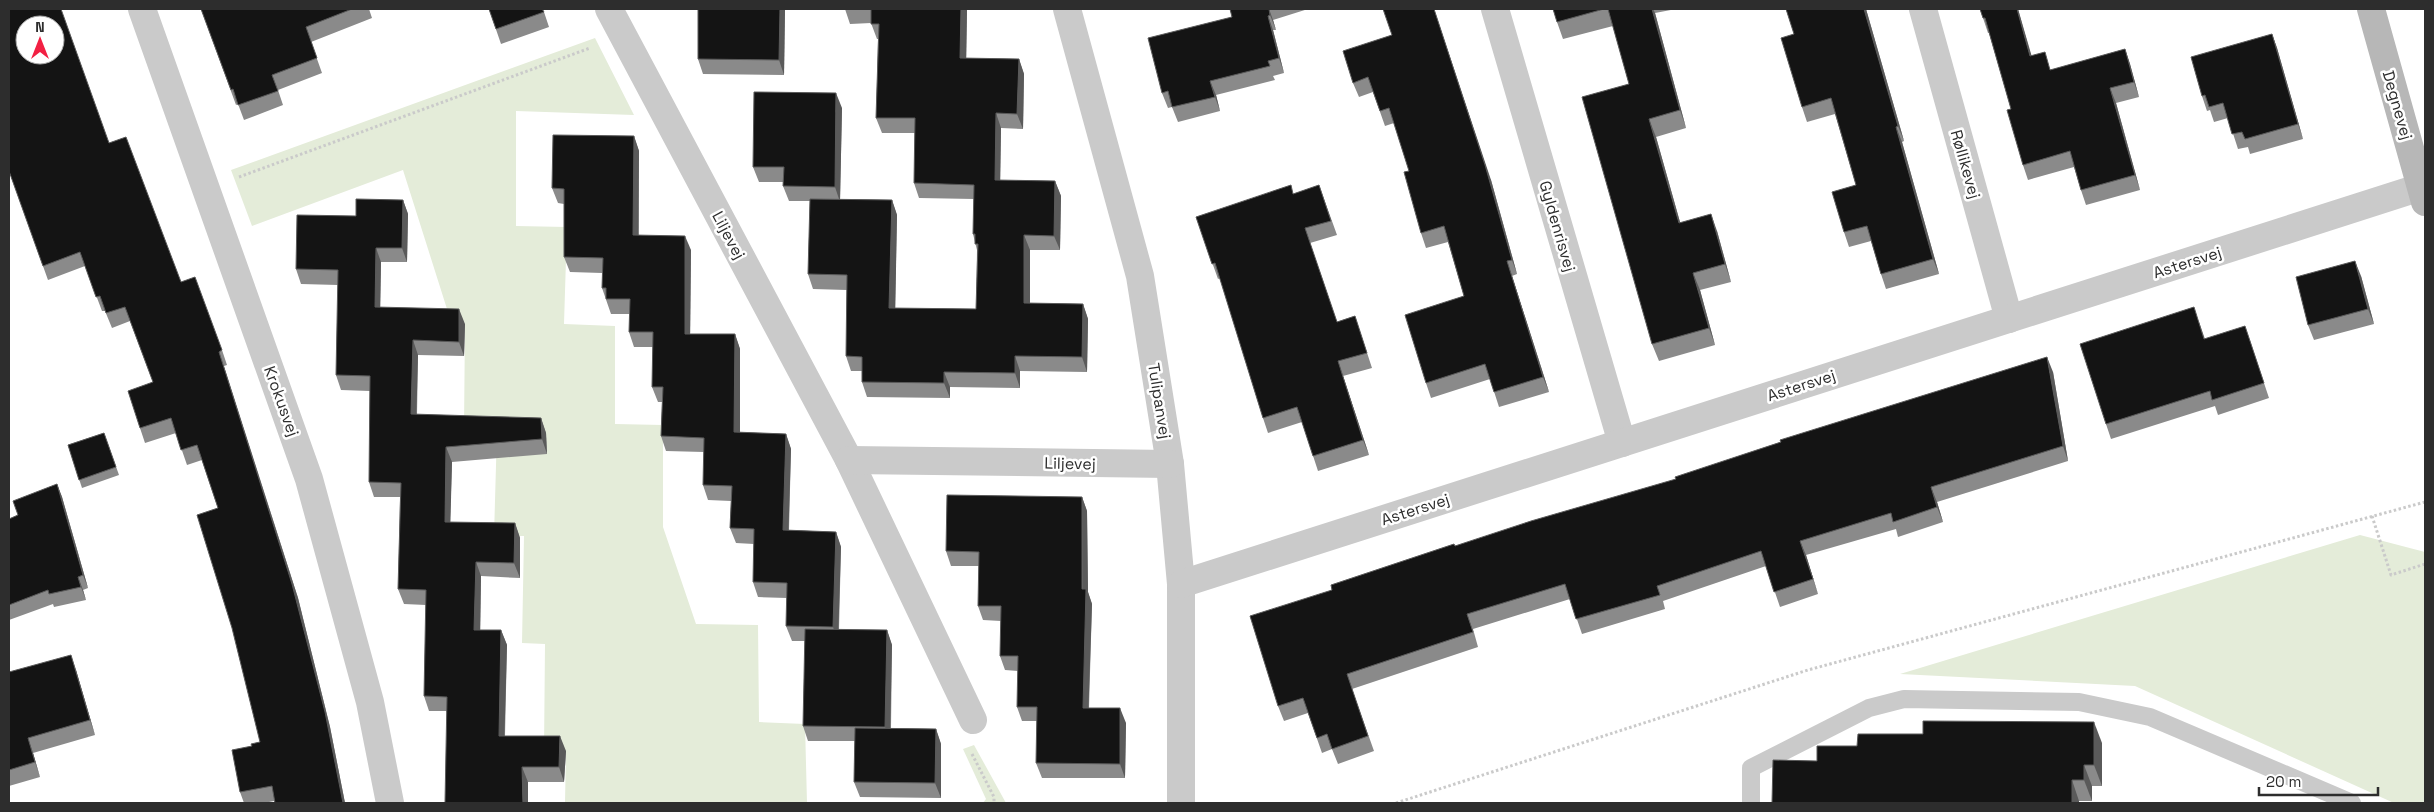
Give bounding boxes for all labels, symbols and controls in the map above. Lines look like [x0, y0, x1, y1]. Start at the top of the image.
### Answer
north arrow [15, 15, 65, 65]
text: N [35, 18, 45, 36]
street label: Degnevej [2378, 68, 2417, 142]
street label: Røllikevej [1946, 127, 1985, 201]
street label: Gyldenrisvej [1535, 178, 1581, 274]
street label: Liljevej [707, 208, 750, 263]
street label: Astersvej [2150, 242, 2224, 283]
street label: Tulipanvej [1143, 362, 1176, 441]
street label: Krokusvej [259, 363, 304, 439]
street label: Astersvej [1764, 365, 1838, 406]
street label: Liljevej [1044, 453, 1096, 474]
street label: Astersvej [1378, 489, 1452, 530]
scale bar [2259, 764, 2378, 796]
text: 20 m [2266, 772, 2301, 791]

